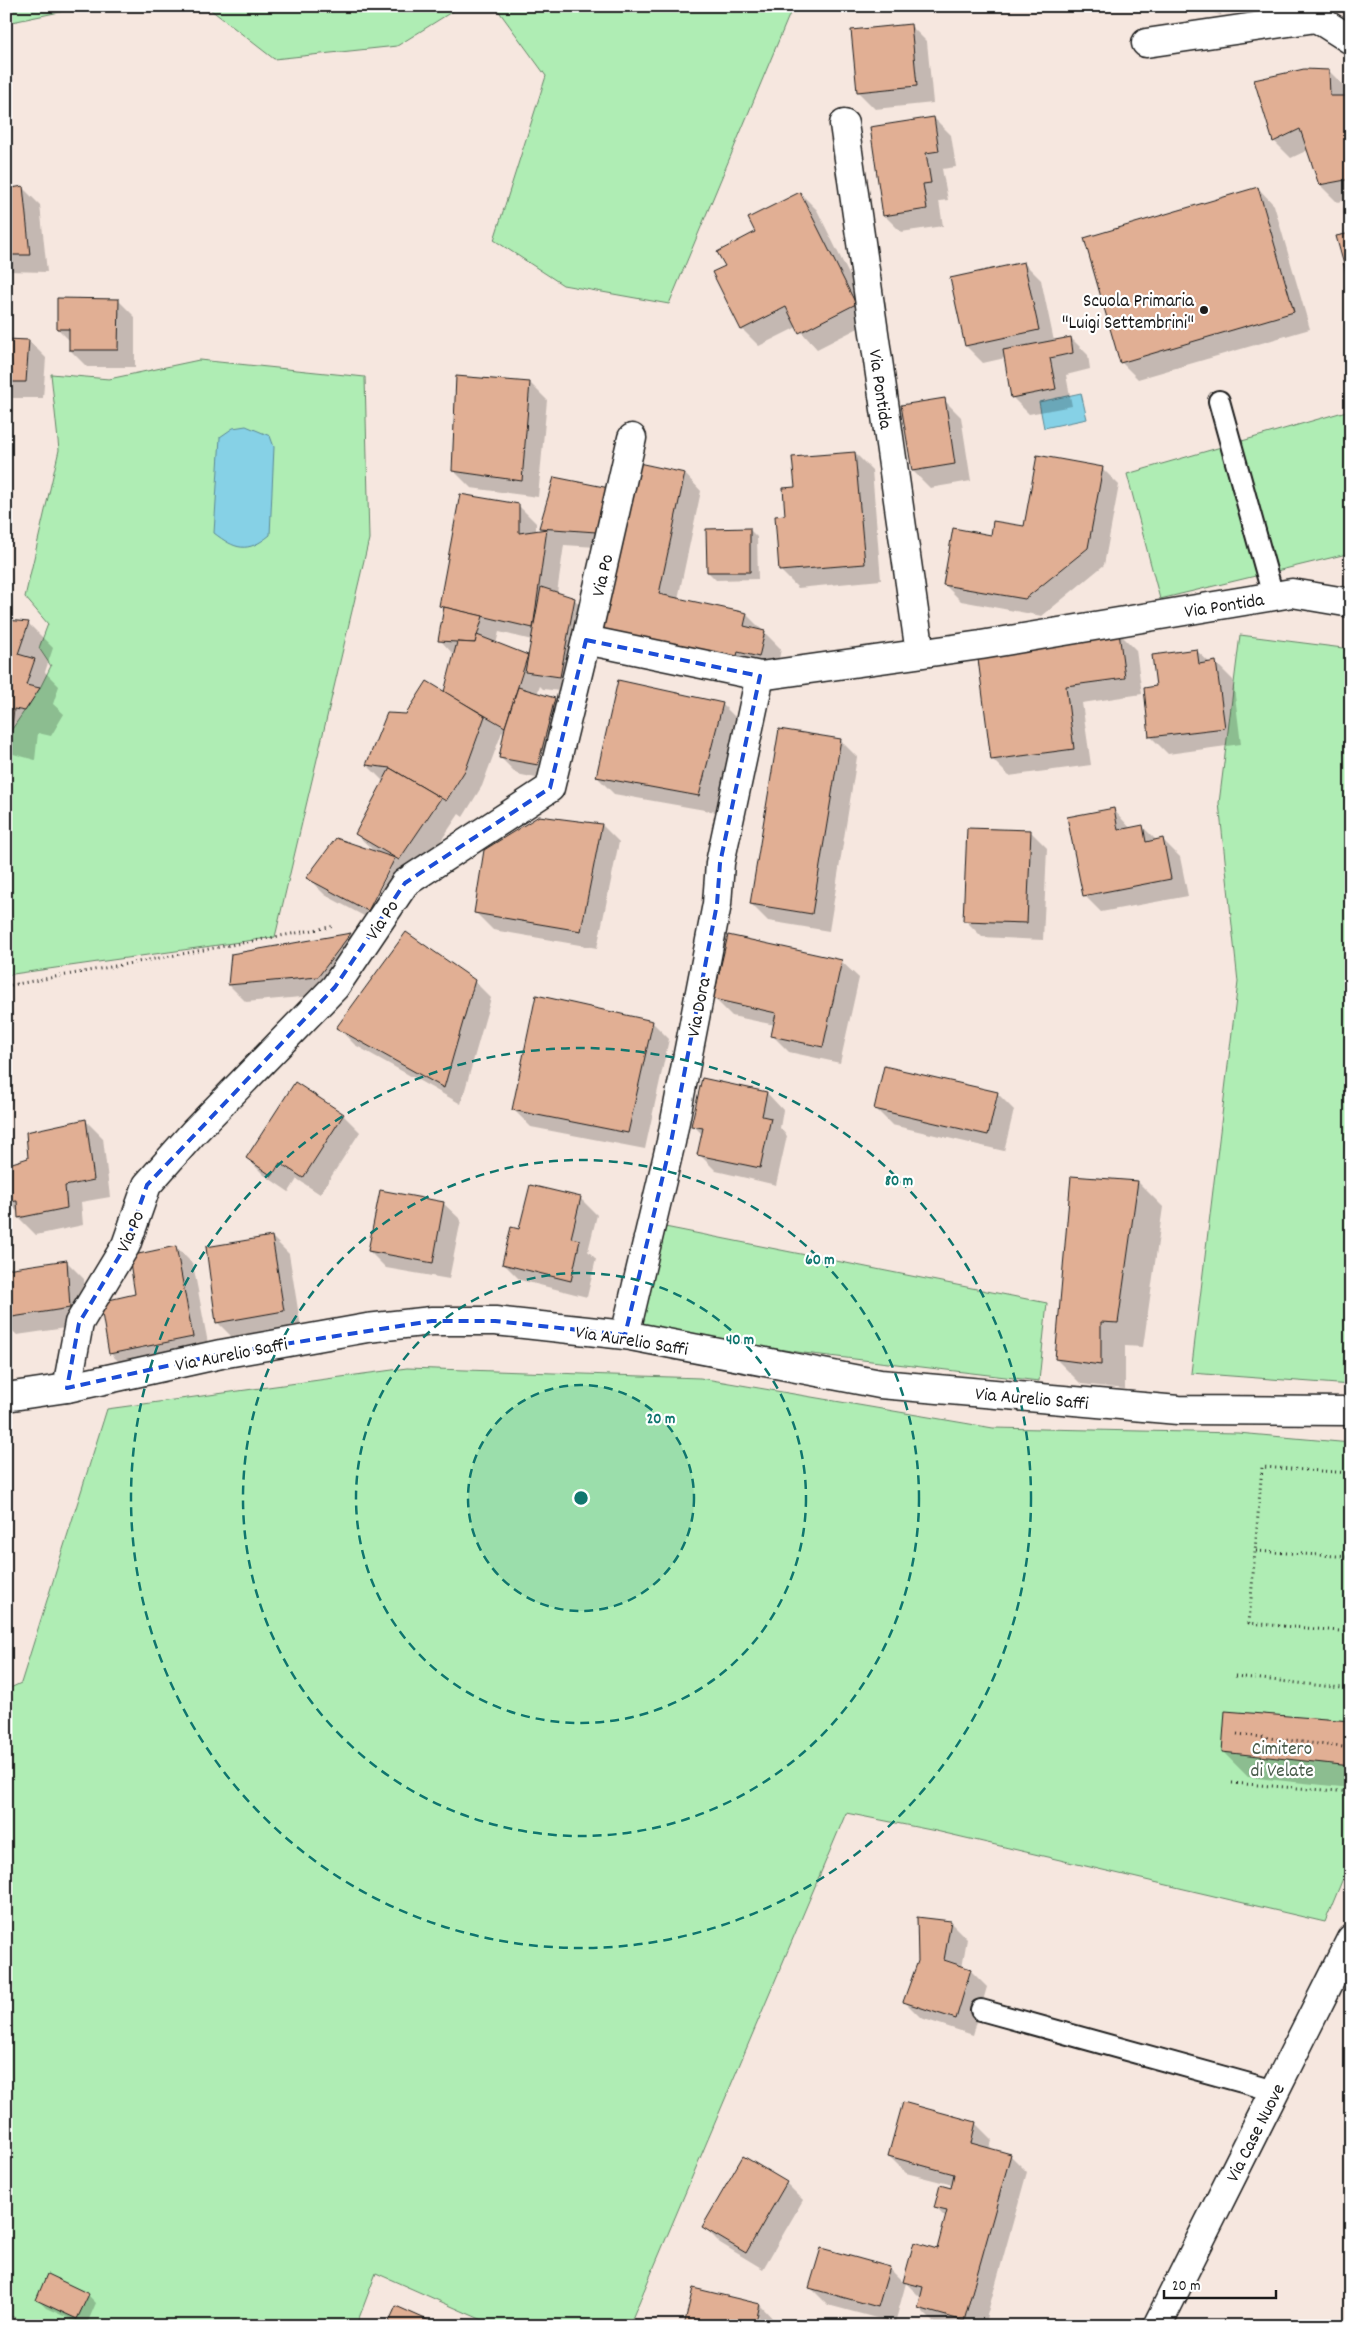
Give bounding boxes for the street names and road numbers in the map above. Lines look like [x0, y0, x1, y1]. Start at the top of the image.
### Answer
street label: Via Pontida [860, 348, 898, 432]
street label: Via Po [586, 552, 622, 600]
street label: Via Pontida [1183, 588, 1267, 627]
street label: Via Po [361, 896, 407, 946]
street label: Via Dora [681, 975, 720, 1040]
street label: Via Po [111, 1207, 153, 1257]
street label: Via Aurelio Saffi [573, 1320, 690, 1365]
street label: Via Aurelio Saffi [173, 1332, 290, 1381]
street label: Via Aurelio Saffi [974, 1382, 1090, 1419]
street label: Via Case Nuove [1221, 2080, 1293, 2187]

